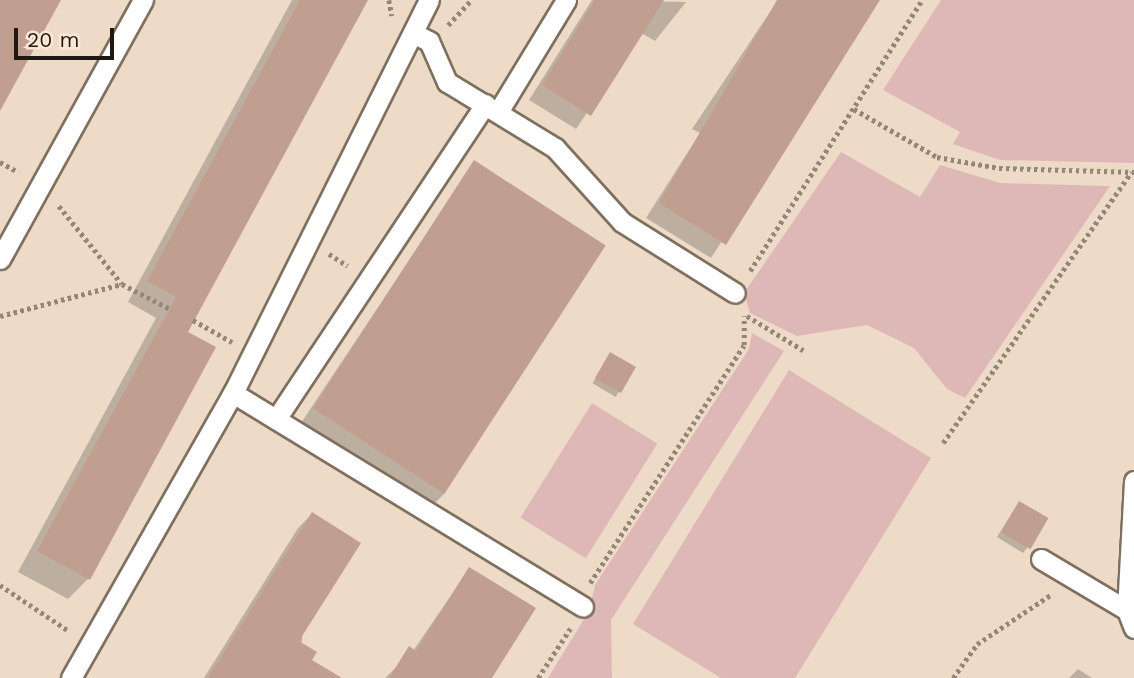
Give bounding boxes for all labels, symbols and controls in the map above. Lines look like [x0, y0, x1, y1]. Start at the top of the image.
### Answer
scale bar [18, 14, 117, 58]
text: 20 m [27, 27, 79, 52]

